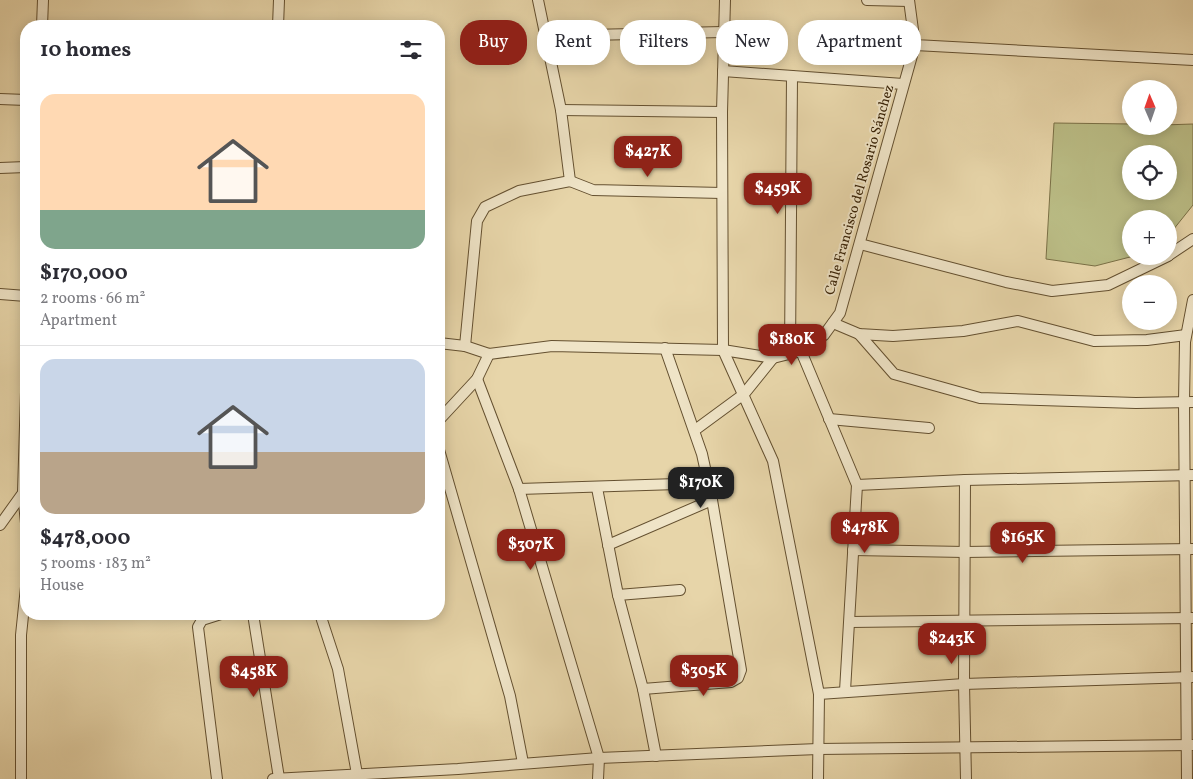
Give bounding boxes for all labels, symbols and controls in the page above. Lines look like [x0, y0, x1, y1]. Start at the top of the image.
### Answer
chip: Buy [460, 20, 527, 65]
chip: Rent [537, 20, 610, 65]
chip: Filters [620, 20, 706, 65]
chip: New [716, 20, 788, 65]
chip: Apartment [798, 20, 921, 65]
text: 10 homes [40, 36, 131, 65]
icon: filters [397, 36, 425, 64]
north arrow [1122, 80, 1178, 135]
map controls [1122, 80, 1177, 330]
street label: Calle Francisco del Rosario Sánchez [821, 83, 899, 297]
icon: home [188, 126, 278, 216]
pin: $427K [613, 136, 683, 178]
text: $427K [625, 141, 671, 163]
button: locate [1122, 145, 1177, 200]
pin: $459K [743, 172, 813, 215]
text: $459K [755, 178, 801, 200]
button: + [1122, 210, 1177, 265]
text: $170,000 [40, 259, 128, 288]
button: − [1122, 275, 1177, 330]
text: 2 rooms · 66 m² [40, 288, 146, 310]
text: Apartment [40, 310, 117, 332]
pin: $180K [757, 324, 827, 366]
text: $180K [769, 329, 815, 351]
icon: home [188, 392, 278, 482]
pin: $170K [666, 466, 736, 509]
text: $170K [679, 472, 723, 494]
pin: $478K [830, 512, 900, 554]
text: $478K [842, 517, 888, 539]
pin: $165K [988, 522, 1058, 564]
text: $478,000 [40, 524, 130, 553]
text: $165K [1001, 527, 1045, 549]
pin: $307K [496, 528, 566, 571]
text: $307K [508, 534, 554, 556]
text: 5 rooms · 183 m² [40, 553, 151, 575]
text: House [40, 575, 84, 597]
pin: $243K [917, 622, 987, 665]
text: $243K [929, 628, 975, 650]
pin: $305K [669, 654, 739, 697]
pin: $458K [219, 656, 289, 698]
text: $305K [681, 660, 727, 682]
text: $458K [231, 661, 277, 683]

